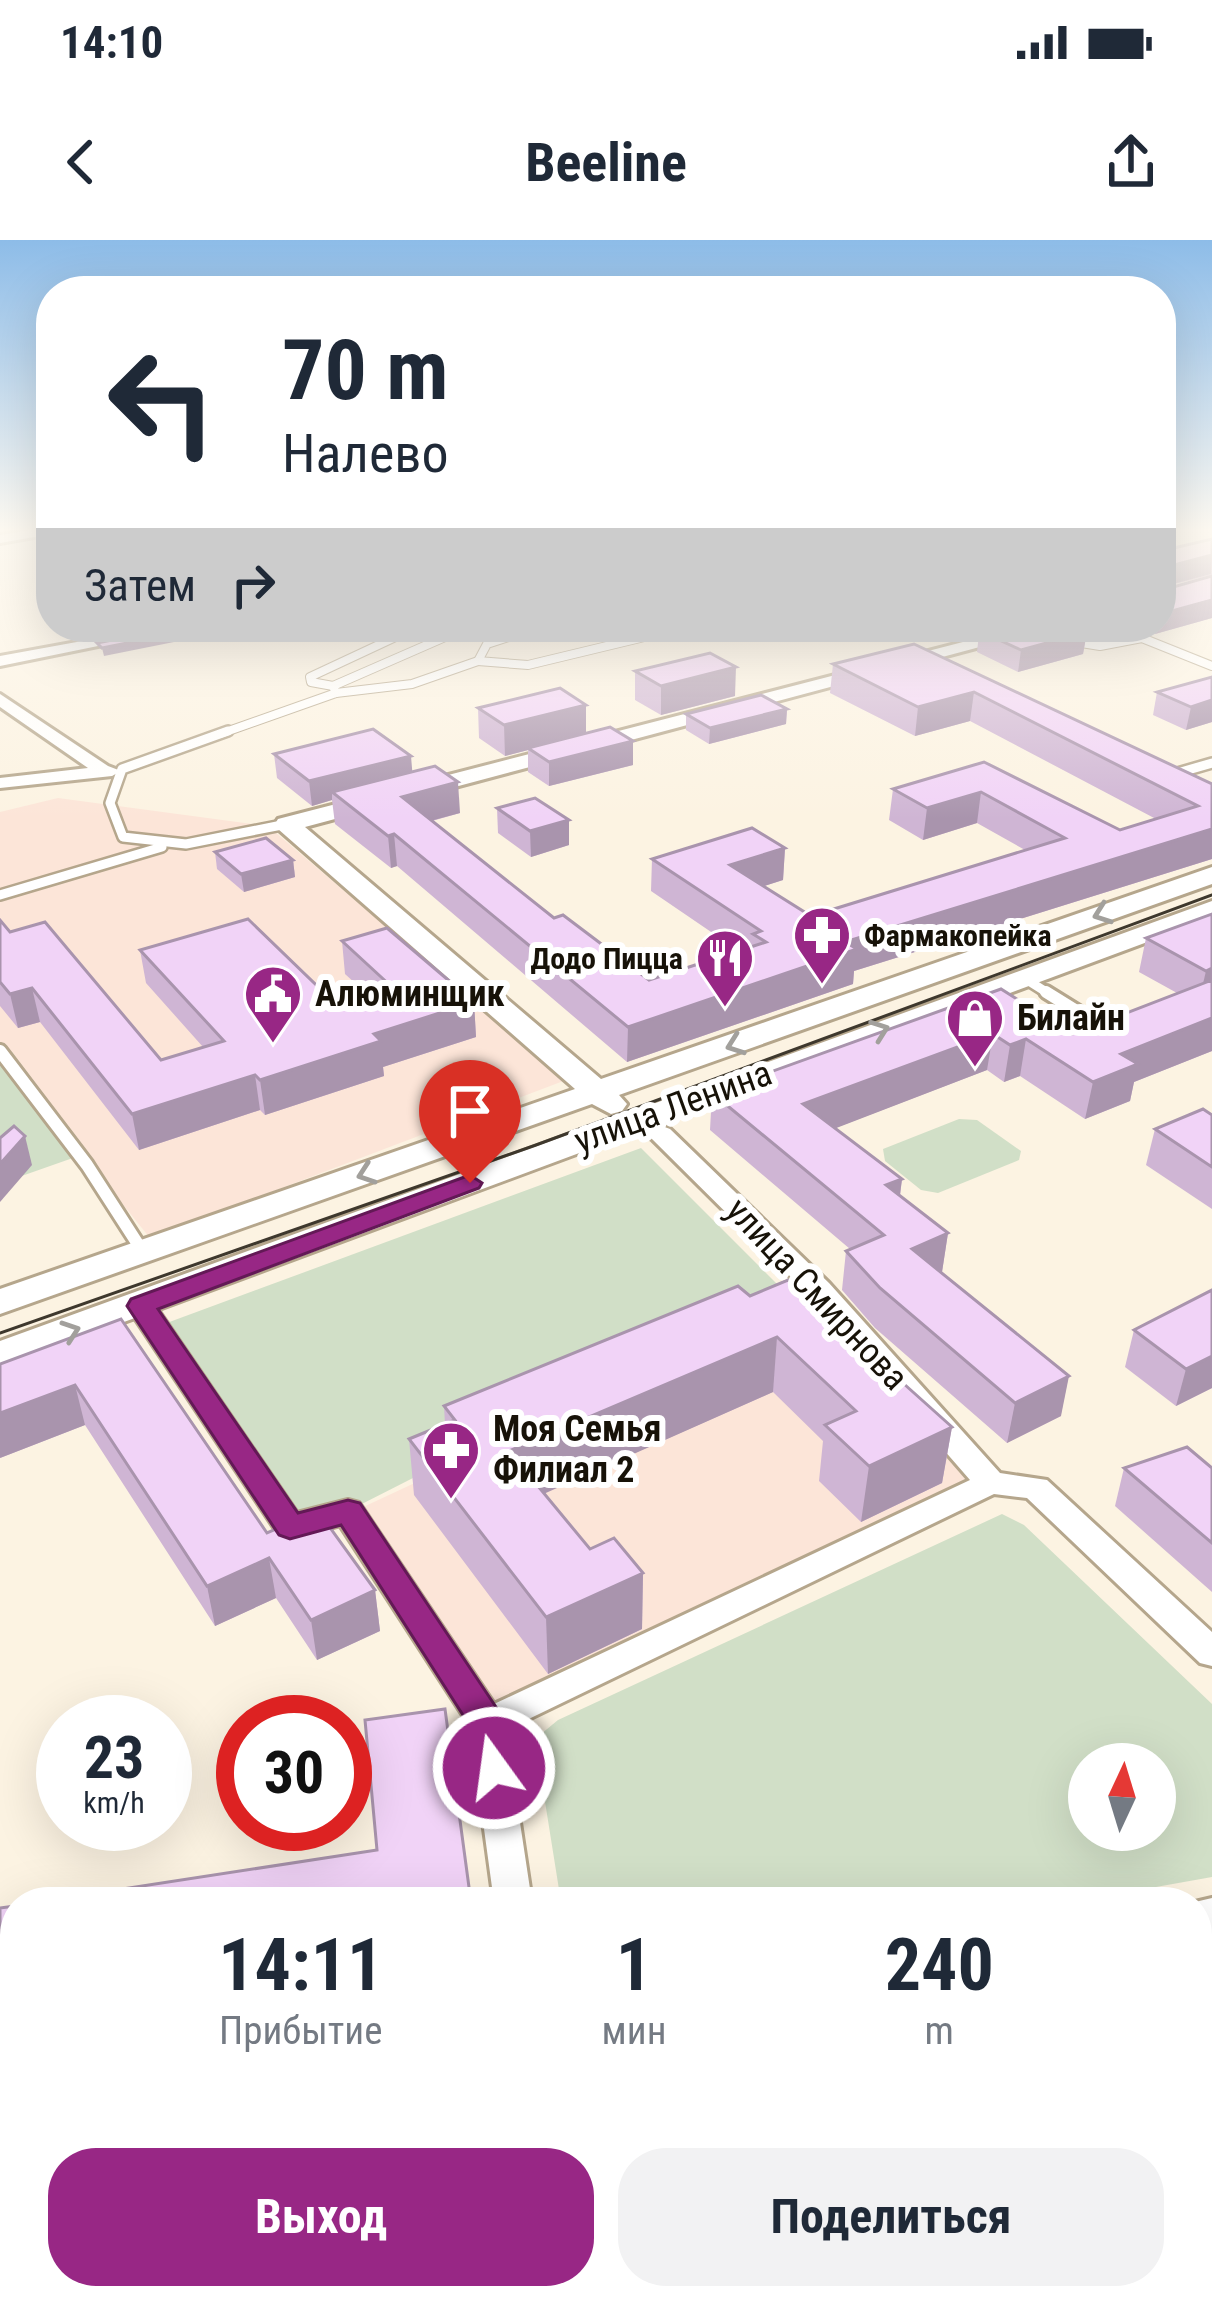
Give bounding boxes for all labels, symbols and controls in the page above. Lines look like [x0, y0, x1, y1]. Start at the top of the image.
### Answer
text: 14:10 [60, 16, 163, 69]
icon: back [48, 129, 114, 195]
icon: share [1098, 129, 1164, 195]
text: Beeline [525, 131, 687, 194]
text: 70 m [282, 321, 449, 420]
icon: left [84, 324, 240, 480]
text: Налево [282, 422, 449, 485]
icon: right [220, 552, 286, 618]
text: Затем [84, 559, 196, 612]
one-way arrow [1093, 900, 1114, 925]
pharmacy icon: Фармакопейка [791, 904, 853, 986]
place label: Фармакопейка [864, 918, 1052, 953]
restaurant icon: Додо Пицца [694, 927, 756, 1009]
place label: Додо Пицца [531, 941, 683, 976]
public building icon: Алюминщик [242, 963, 304, 1045]
place label: Алюминщик [315, 973, 505, 1015]
shop icon: Билайн [944, 987, 1006, 1069]
place label: Билайн [1017, 997, 1125, 1039]
one-way arrow [869, 1020, 890, 1045]
one-way arrow [725, 1031, 746, 1055]
street label: улица Ленина [569, 1052, 777, 1162]
pin [419, 1060, 521, 1183]
icon: arrive [437, 1078, 503, 1144]
one-way arrow [357, 1160, 378, 1184]
street label: улица Смирнова [717, 1189, 917, 1399]
one-way arrow [59, 1321, 80, 1345]
place label: Моя Семья Филиал 2 [493, 1408, 661, 1491]
pharmacy icon: Моя Семья Филиал 2 [420, 1419, 482, 1501]
speed limit sign: 30 [216, 1695, 372, 1851]
position arrow [431, 1705, 557, 1831]
text: 23 [84, 1722, 144, 1793]
north arrow [1068, 1743, 1176, 1851]
map controls [1068, 1743, 1176, 1851]
text: km/h [83, 1785, 145, 1820]
text: 14:11 [218, 1923, 383, 2008]
text: 1 [616, 1923, 652, 2008]
text: 240 [885, 1923, 994, 2008]
text: Прибытие [219, 2008, 383, 2054]
text: мин [602, 2008, 666, 2054]
text: m [925, 2008, 954, 2054]
button: Выход [48, 2148, 594, 2286]
button: Поделиться [618, 2148, 1164, 2286]

